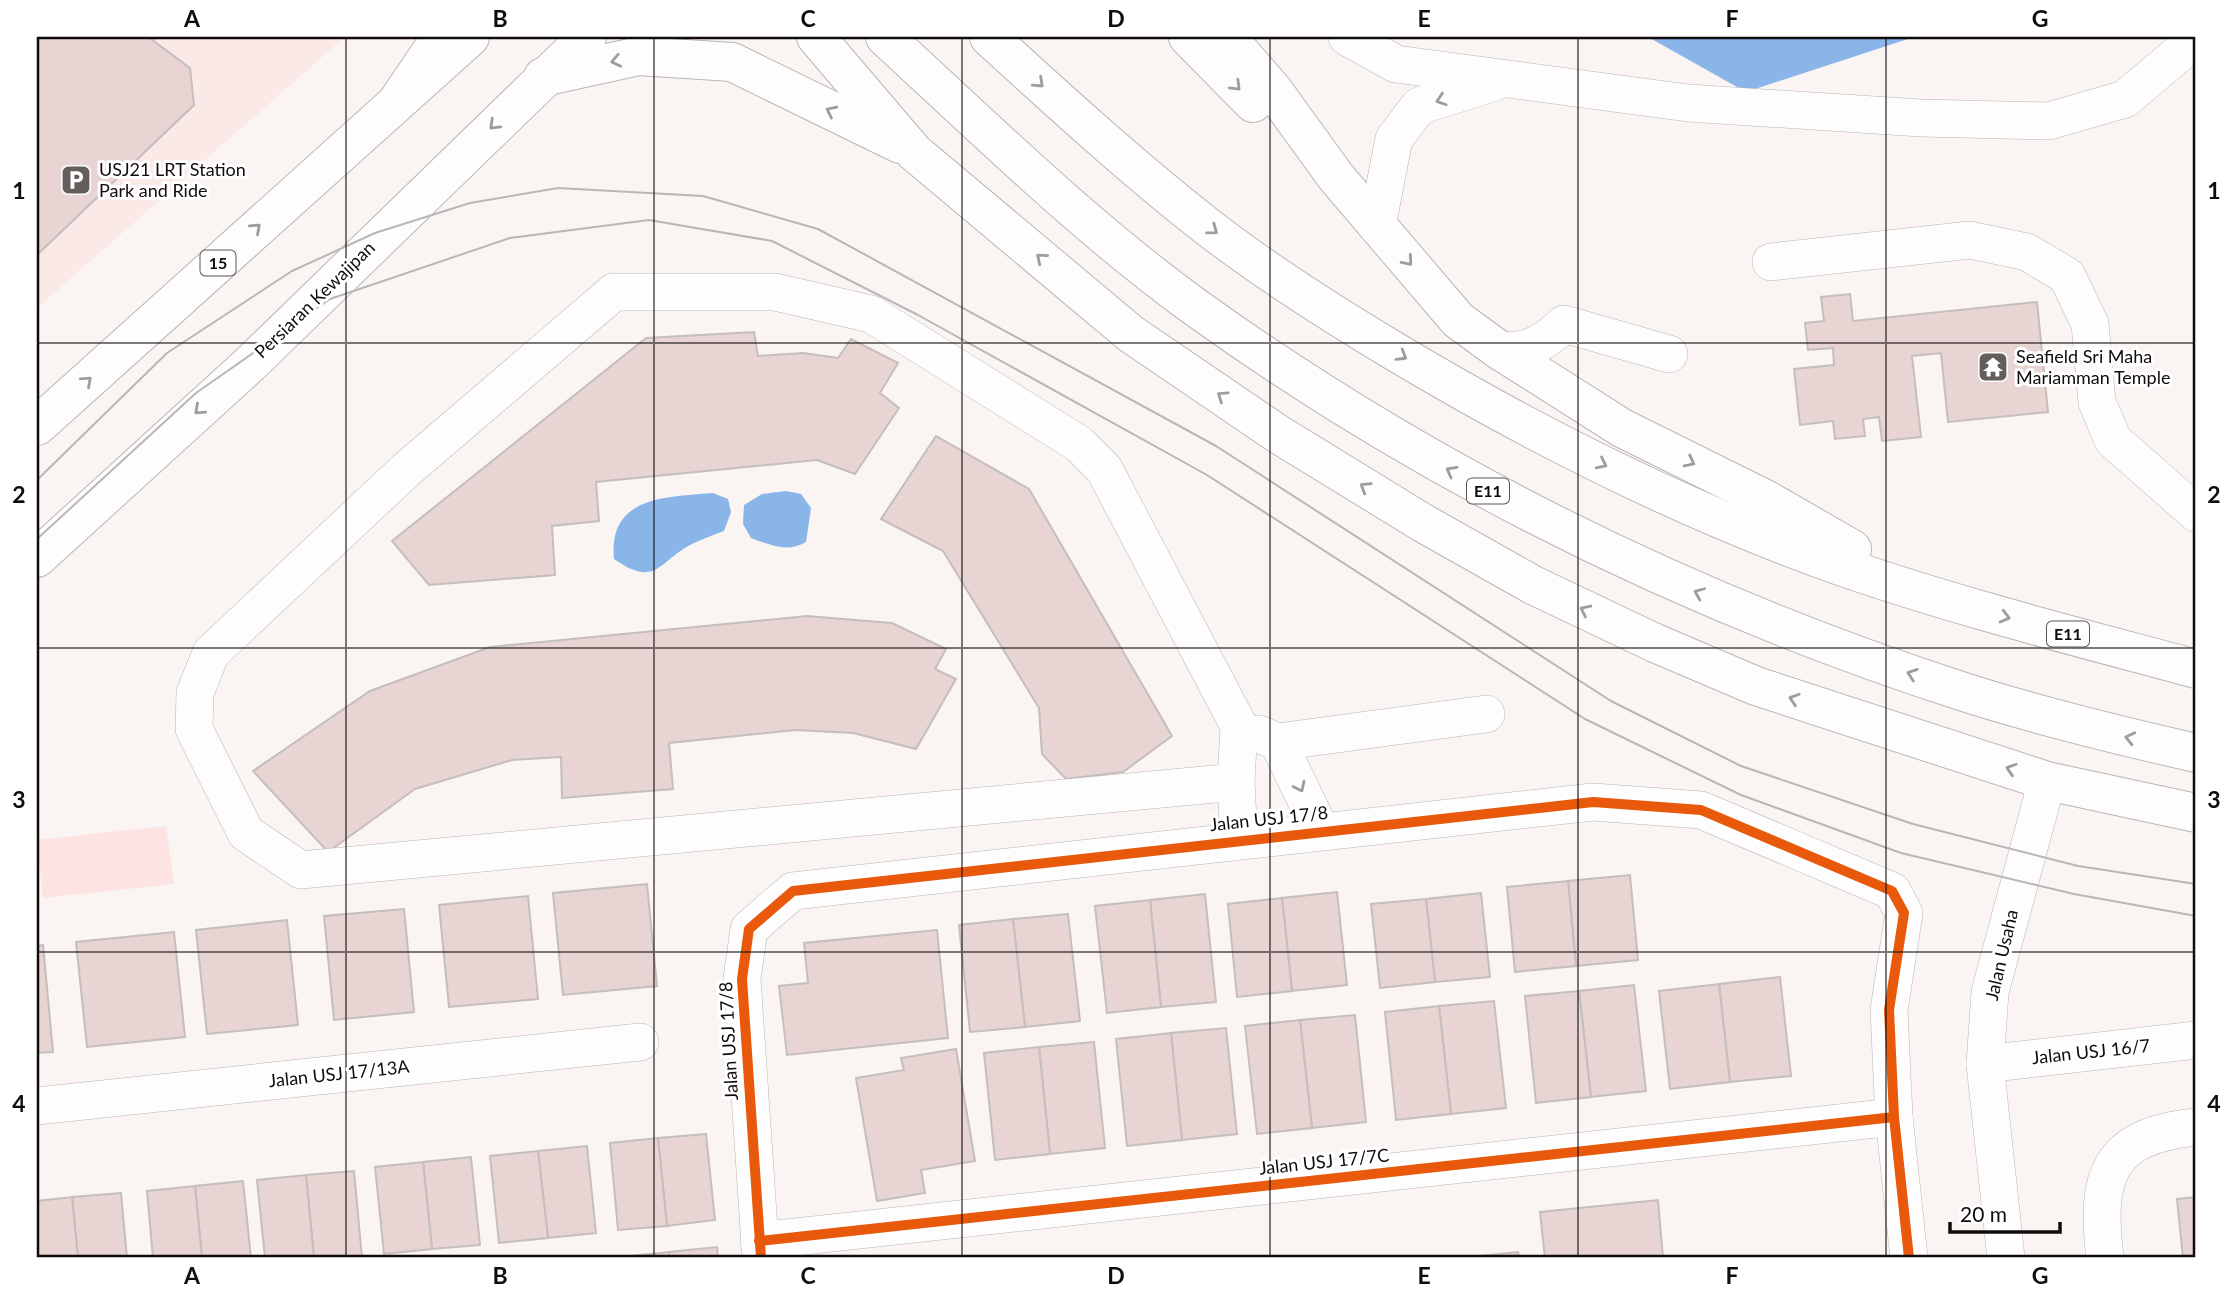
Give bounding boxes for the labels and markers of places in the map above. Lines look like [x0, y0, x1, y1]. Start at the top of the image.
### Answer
place label: USJ21 LRT Station Park and Ride [99, 158, 246, 201]
parking icon: USJ21 LRT Station Park and Ride [59, 163, 93, 197]
place label: Seafield Sri Maha Mariamman Temple [2016, 345, 2170, 388]
temple icon: Seafield Sri Maha Mariamman Temple [1976, 350, 2010, 384]

